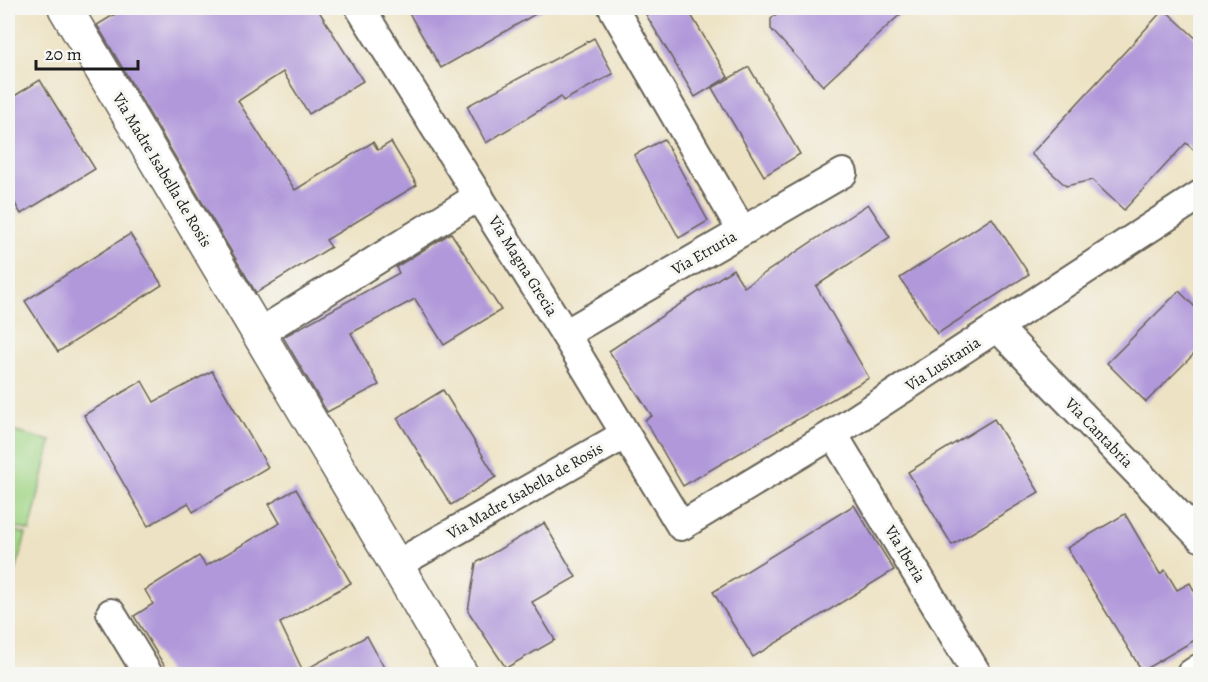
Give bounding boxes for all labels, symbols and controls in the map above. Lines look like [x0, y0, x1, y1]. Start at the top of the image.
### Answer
scale bar [36, 33, 138, 71]
text: 20 m [45, 42, 82, 66]
street label: Via Madre Isabella de Rosis [107, 88, 217, 251]
street label: Via Magna Grecia [483, 211, 563, 321]
street label: Via Etruria [667, 225, 741, 281]
street label: Via Lusitania [900, 331, 985, 397]
street label: Via Cantabria [1059, 392, 1138, 473]
street label: Via Madre Isabella de Rosis [442, 437, 607, 545]
street label: Via Iberia [879, 520, 931, 587]

